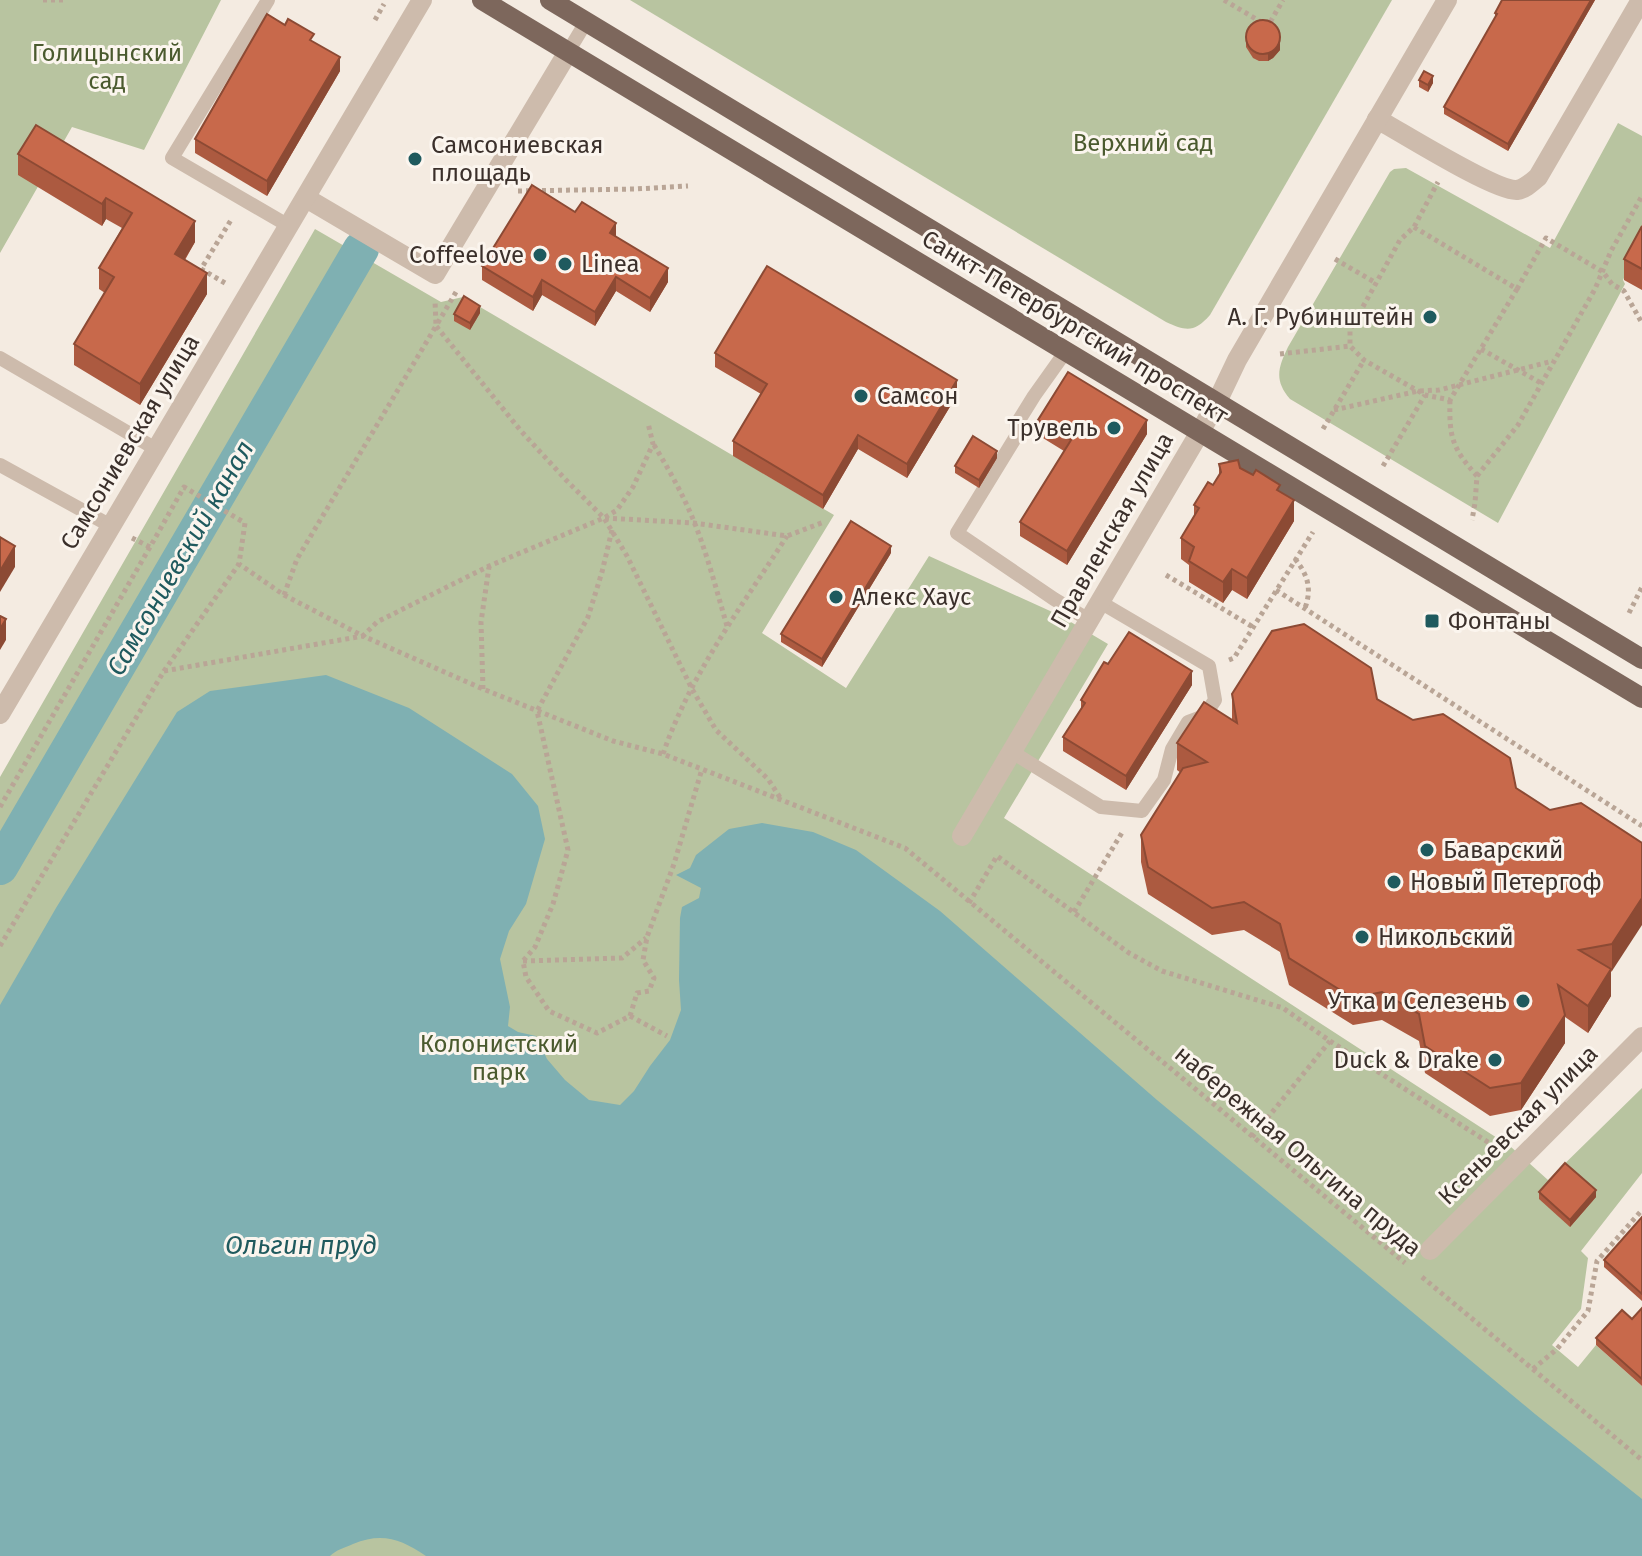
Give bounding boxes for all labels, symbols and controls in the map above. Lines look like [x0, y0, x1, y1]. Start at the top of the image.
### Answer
park label: Голицынский сад [32, 39, 182, 95]
park label: Верхний сад [1073, 129, 1213, 157]
place label: Самсониевская площадь [431, 131, 603, 187]
marker: Самсониевская площадь [406, 150, 424, 168]
street label: Санкт-Петербургский проспект [917, 224, 1233, 430]
place label: Cоffeelove [409, 241, 524, 269]
marker: Cоffeelove [531, 246, 549, 264]
place label: Linea [581, 250, 640, 278]
marker: Linea [556, 255, 574, 273]
place label: А. Г. Рубинштейн [1227, 303, 1414, 331]
marker: А. Г. Рубинштейн [1421, 308, 1439, 326]
street label: Самсониевская улица [55, 330, 205, 554]
place label: Самсон [877, 382, 959, 410]
marker: Самсон [852, 387, 870, 405]
place label: Трувель [1007, 414, 1098, 442]
marker: Трувель [1105, 419, 1123, 437]
street label: Правленская улица [1045, 427, 1179, 633]
water label: Самсониевский канал [100, 435, 260, 681]
place label: Алекс Хаус [852, 583, 971, 611]
marker: Алекс Хаус [827, 588, 845, 606]
place label: Фонтаны [1448, 607, 1551, 635]
marker: Фонтаны [1423, 612, 1441, 630]
place label: Баварский [1443, 836, 1563, 864]
marker: Баварский [1418, 841, 1436, 859]
place label: Новый Петергоф [1410, 868, 1602, 896]
marker: Новый Петергоф [1385, 873, 1403, 891]
place label: Никольский [1378, 923, 1514, 951]
marker: Никольский [1353, 928, 1371, 946]
place label: Утка и Селезень [1328, 987, 1507, 1015]
marker: Утка и Селезень [1514, 992, 1532, 1010]
park label: Колонистский парк [420, 1030, 578, 1086]
street label: Ксеньевская улица [1432, 1039, 1604, 1211]
street label: набережная Ольгина пруда [1169, 1040, 1427, 1262]
place label: Duck & Drake [1334, 1046, 1479, 1074]
marker: Duck & Drake [1486, 1051, 1504, 1069]
water label: Ольгин пруд [225, 1230, 377, 1261]

